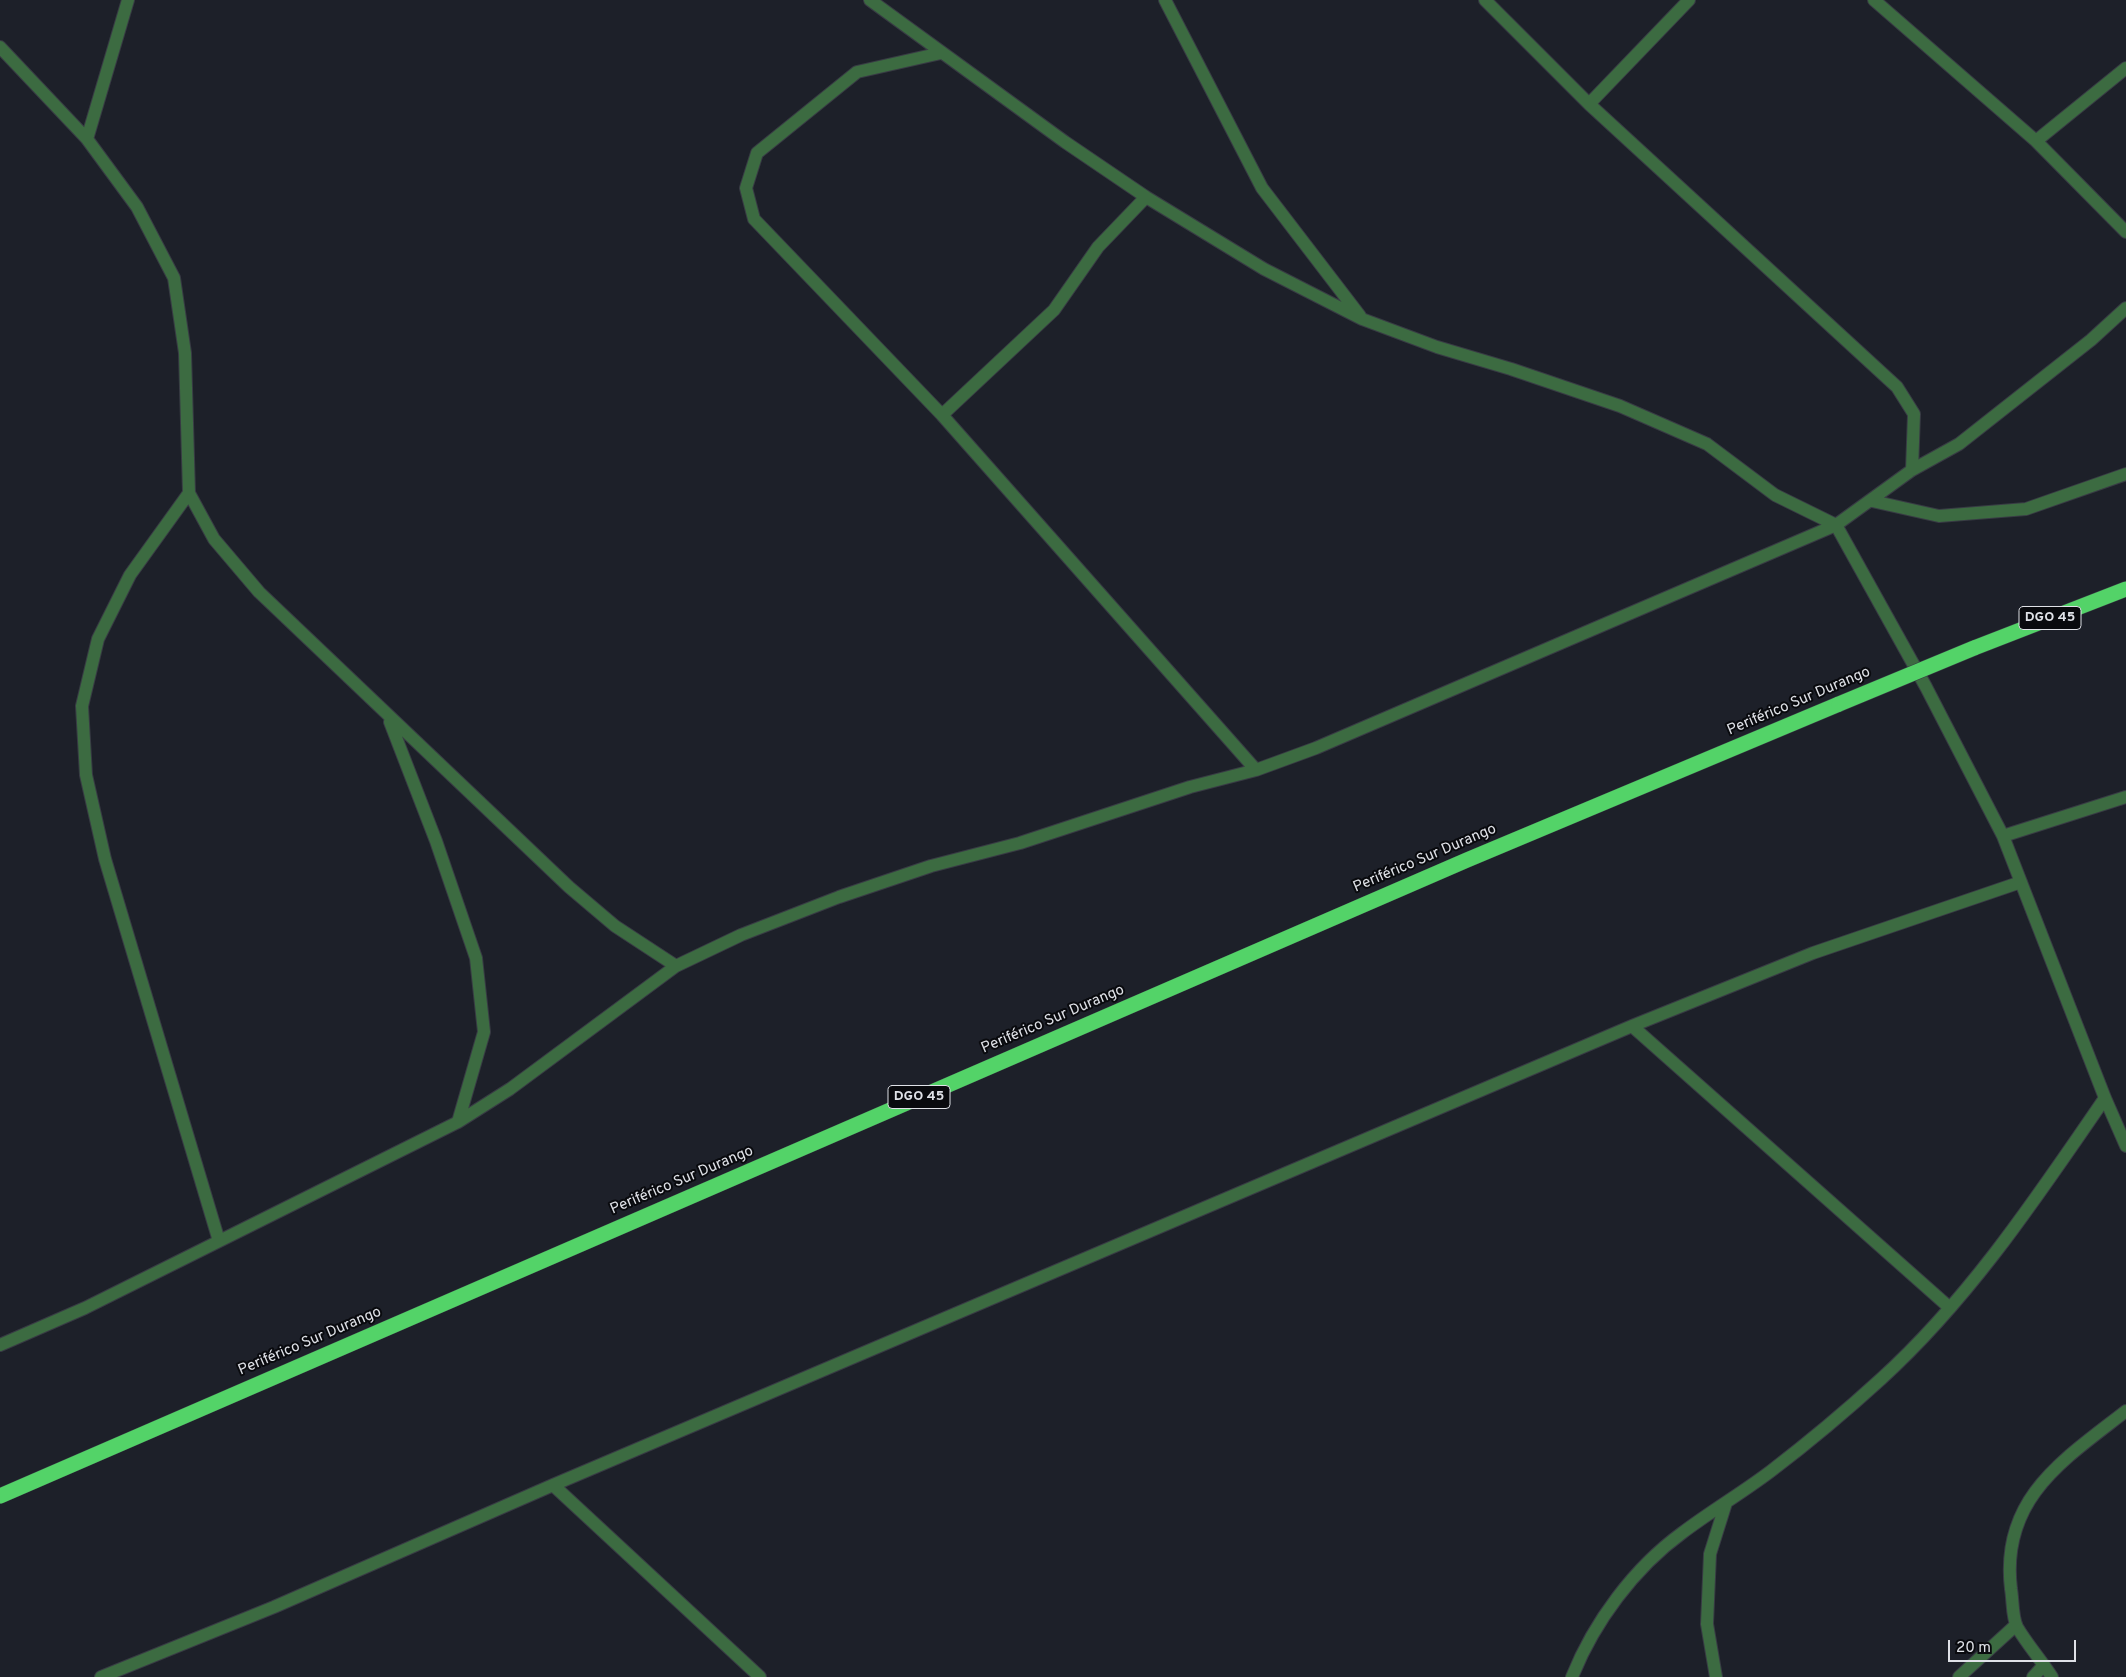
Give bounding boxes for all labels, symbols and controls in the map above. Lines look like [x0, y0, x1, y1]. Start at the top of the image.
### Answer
road number: DGO 45 [2019, 606, 2081, 630]
street label: Periférico Sur Durango [1725, 664, 1873, 740]
street label: Periférico Sur Durango [1351, 821, 1499, 897]
street label: Periférico Sur Durango [979, 982, 1127, 1058]
road number: DGO 45 [888, 1086, 950, 1108]
street label: Periférico Sur Durango [608, 1143, 756, 1219]
street label: Periférico Sur Durango [236, 1304, 384, 1380]
scale bar [1951, 1630, 2078, 1662]
text: 20 m [1956, 1639, 1991, 1658]

